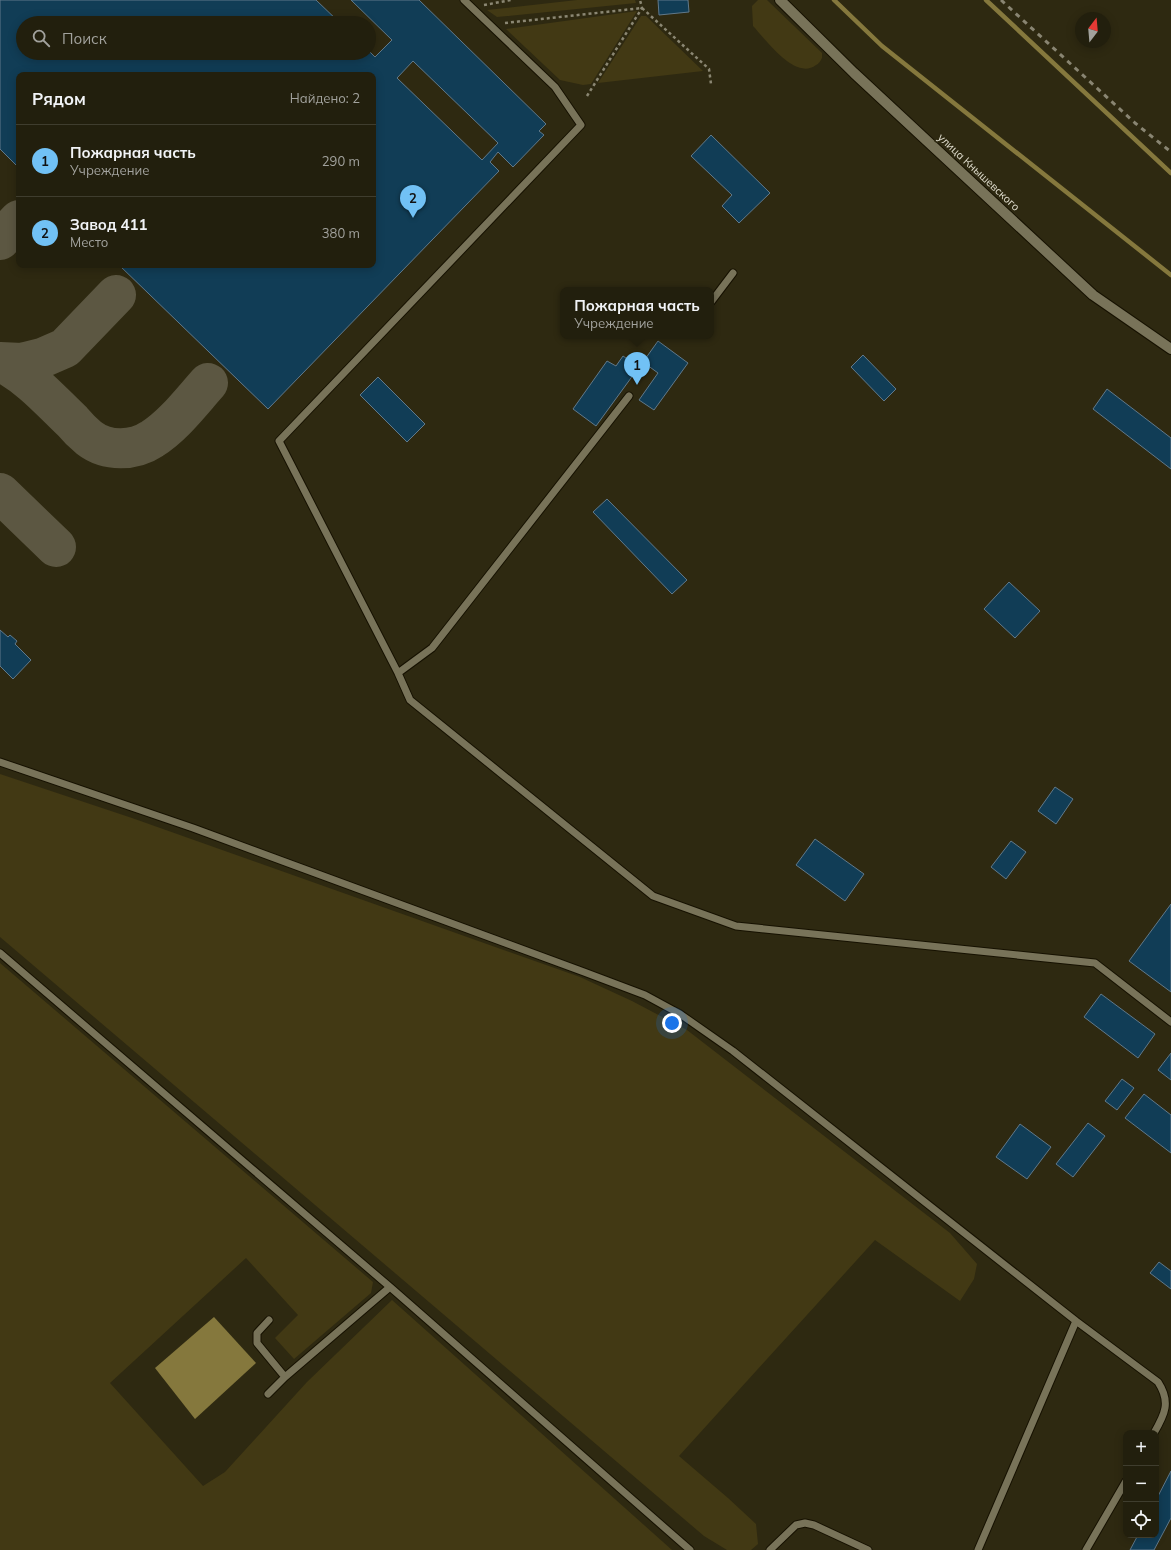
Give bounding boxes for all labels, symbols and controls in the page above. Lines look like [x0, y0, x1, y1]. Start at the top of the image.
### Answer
north arrow [1075, 12, 1111, 48]
search box [16, 16, 376, 60]
icon: search [30, 27, 52, 49]
text: Поиск [62, 29, 107, 48]
text: Рядом [32, 88, 86, 109]
text: Найдено: 2 [290, 90, 360, 106]
street label: улица Кнышевского [935, 130, 1023, 214]
text: Пожарная часть [70, 143, 196, 162]
text: 1 [41, 153, 49, 169]
text: 290 m [322, 153, 360, 169]
text: Учреждение [70, 162, 149, 178]
pin: 2 [400, 185, 426, 218]
text: Завод 411 [70, 215, 148, 234]
text: 2 [41, 225, 49, 241]
text: 380 m [322, 225, 360, 241]
text: Место [70, 234, 108, 250]
popup [560, 287, 714, 339]
text: Пожарная часть [574, 296, 700, 315]
text: Учреждение [574, 315, 654, 331]
pin: 1 [624, 352, 650, 385]
your location [662, 1013, 682, 1033]
map controls [1123, 1430, 1159, 1538]
button: + [1123, 1430, 1159, 1466]
button: − [1123, 1466, 1159, 1502]
button: locate [1123, 1502, 1159, 1538]

